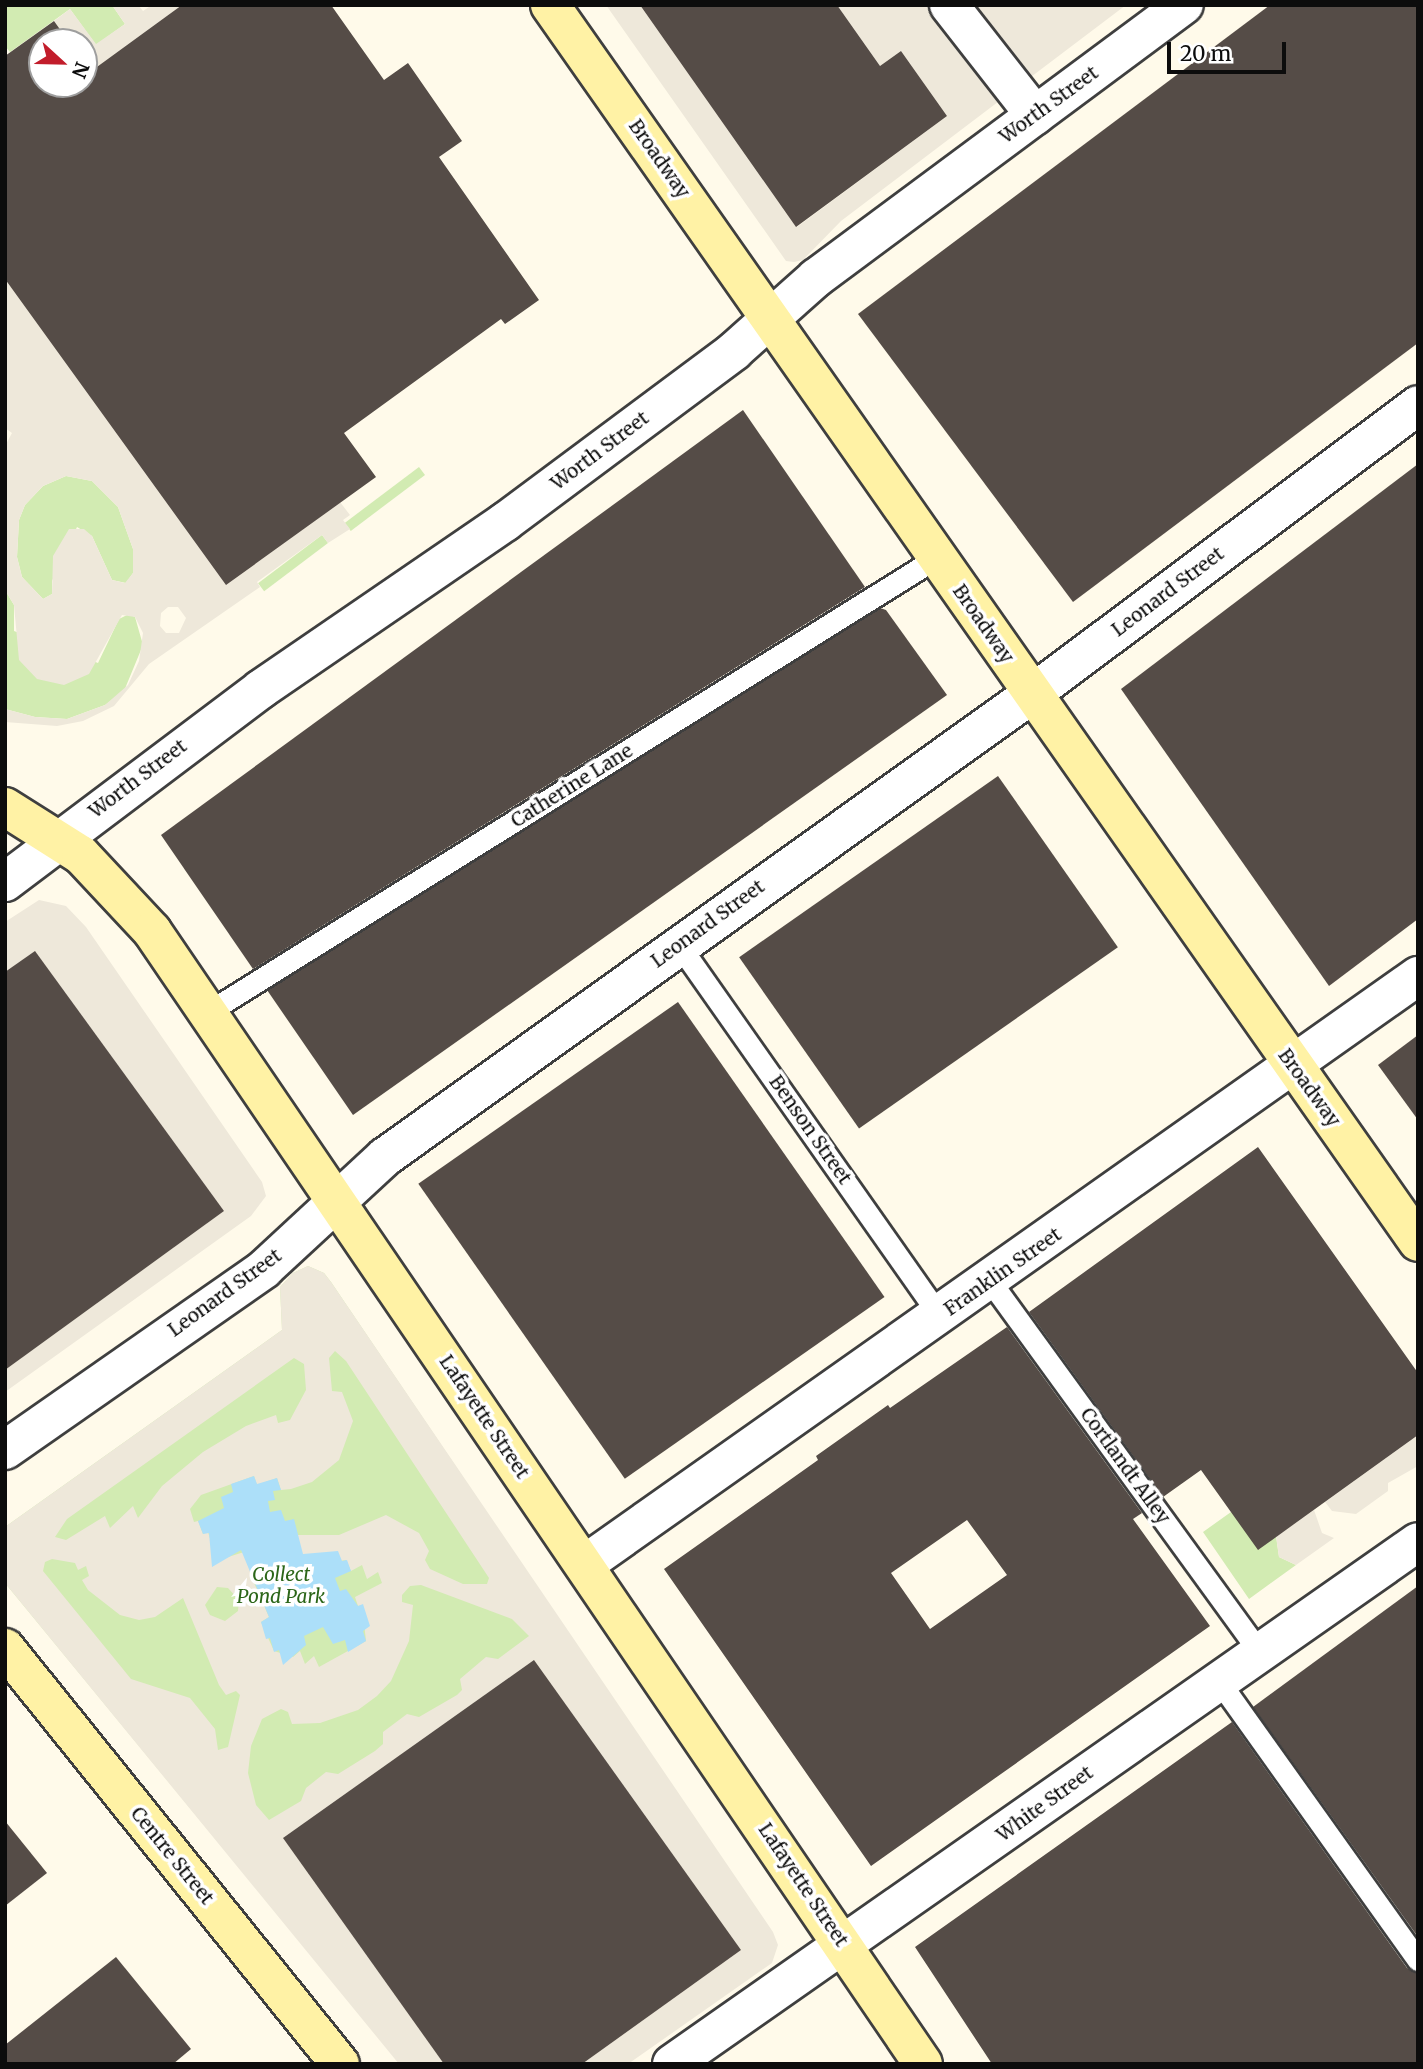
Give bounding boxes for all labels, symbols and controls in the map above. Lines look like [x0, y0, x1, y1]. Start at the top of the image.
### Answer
north arrow [28, 28, 98, 98]
scale bar [1171, 28, 1290, 72]
text: 20 m [1180, 40, 1231, 67]
text: N [67, 59, 95, 82]
street label: Worth Street [995, 62, 1103, 148]
street label: Broadway [624, 115, 694, 203]
street label: Worth Street [547, 407, 653, 495]
street label: Leonard Street [1107, 542, 1229, 642]
street label: Broadway [948, 580, 1018, 668]
street label: Worth Street [85, 735, 191, 823]
street label: Catherine Lane [507, 739, 637, 833]
street label: Leonard Street [647, 875, 769, 973]
street label: Broadway [1273, 1045, 1345, 1131]
street label: Benson Street [764, 1071, 856, 1189]
street label: Franklin Street [940, 1223, 1066, 1321]
street label: Leonard Street [164, 1244, 286, 1342]
street label: Lafayette Street [434, 1351, 534, 1483]
street label: Cortlandt Alley [1075, 1404, 1175, 1528]
park label: Collect Pond Park [237, 1564, 325, 1608]
street label: White Street [992, 1761, 1098, 1847]
street label: Centre Street [126, 1803, 218, 1909]
street label: Lafayette Street [753, 1819, 853, 1951]

